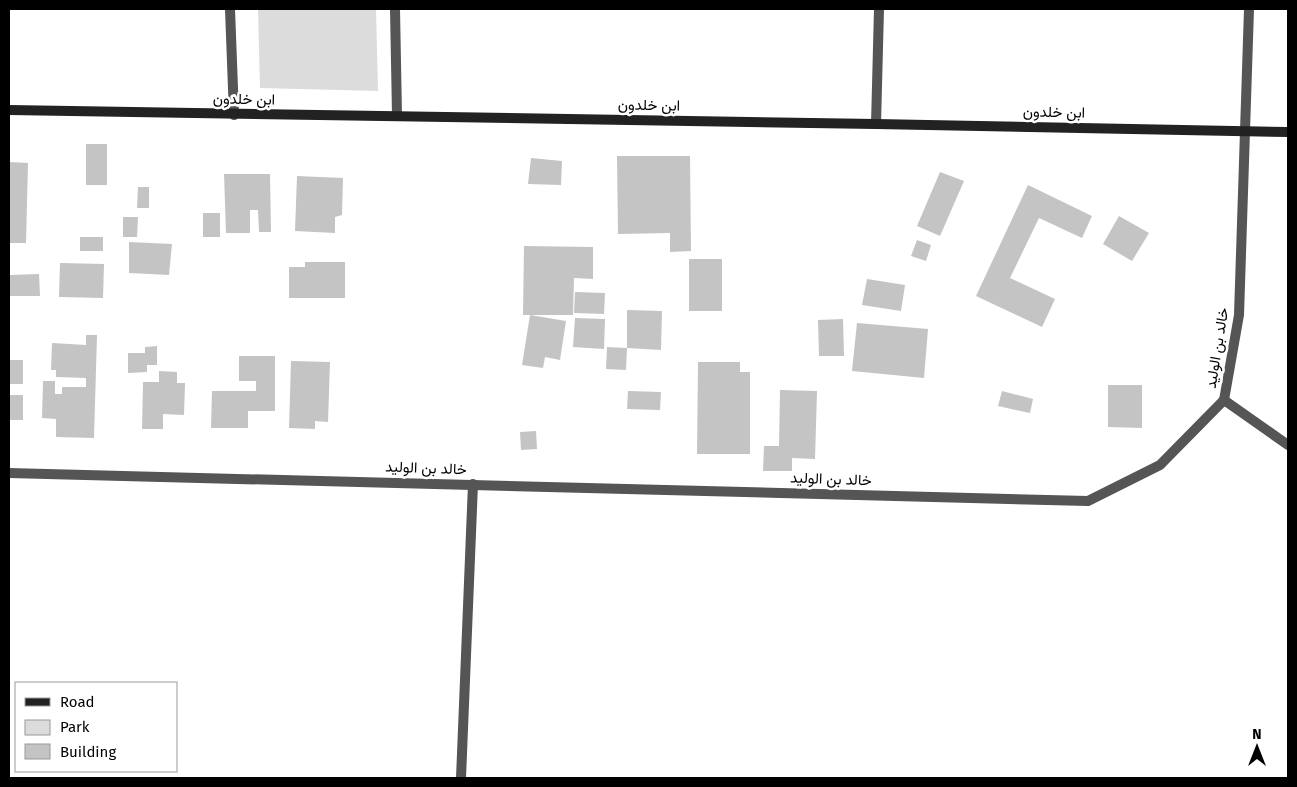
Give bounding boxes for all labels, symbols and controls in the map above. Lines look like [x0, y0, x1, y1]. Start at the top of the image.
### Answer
street label: ابن خلدون [213, 89, 275, 110]
street label: ابن خلدون [618, 95, 680, 116]
street label: ابن خلدون [1023, 102, 1085, 123]
street label: خالد بن الوليد [1202, 306, 1233, 390]
street label: خالد بن الوليد [385, 458, 467, 479]
street label: خالد بن الوليد [790, 469, 872, 490]
legend [15, 682, 178, 772]
text: Road [60, 693, 95, 711]
text: Park [60, 718, 90, 736]
north arrow [1232, 722, 1282, 772]
text: N [1252, 726, 1262, 743]
text: Building [60, 743, 116, 761]

